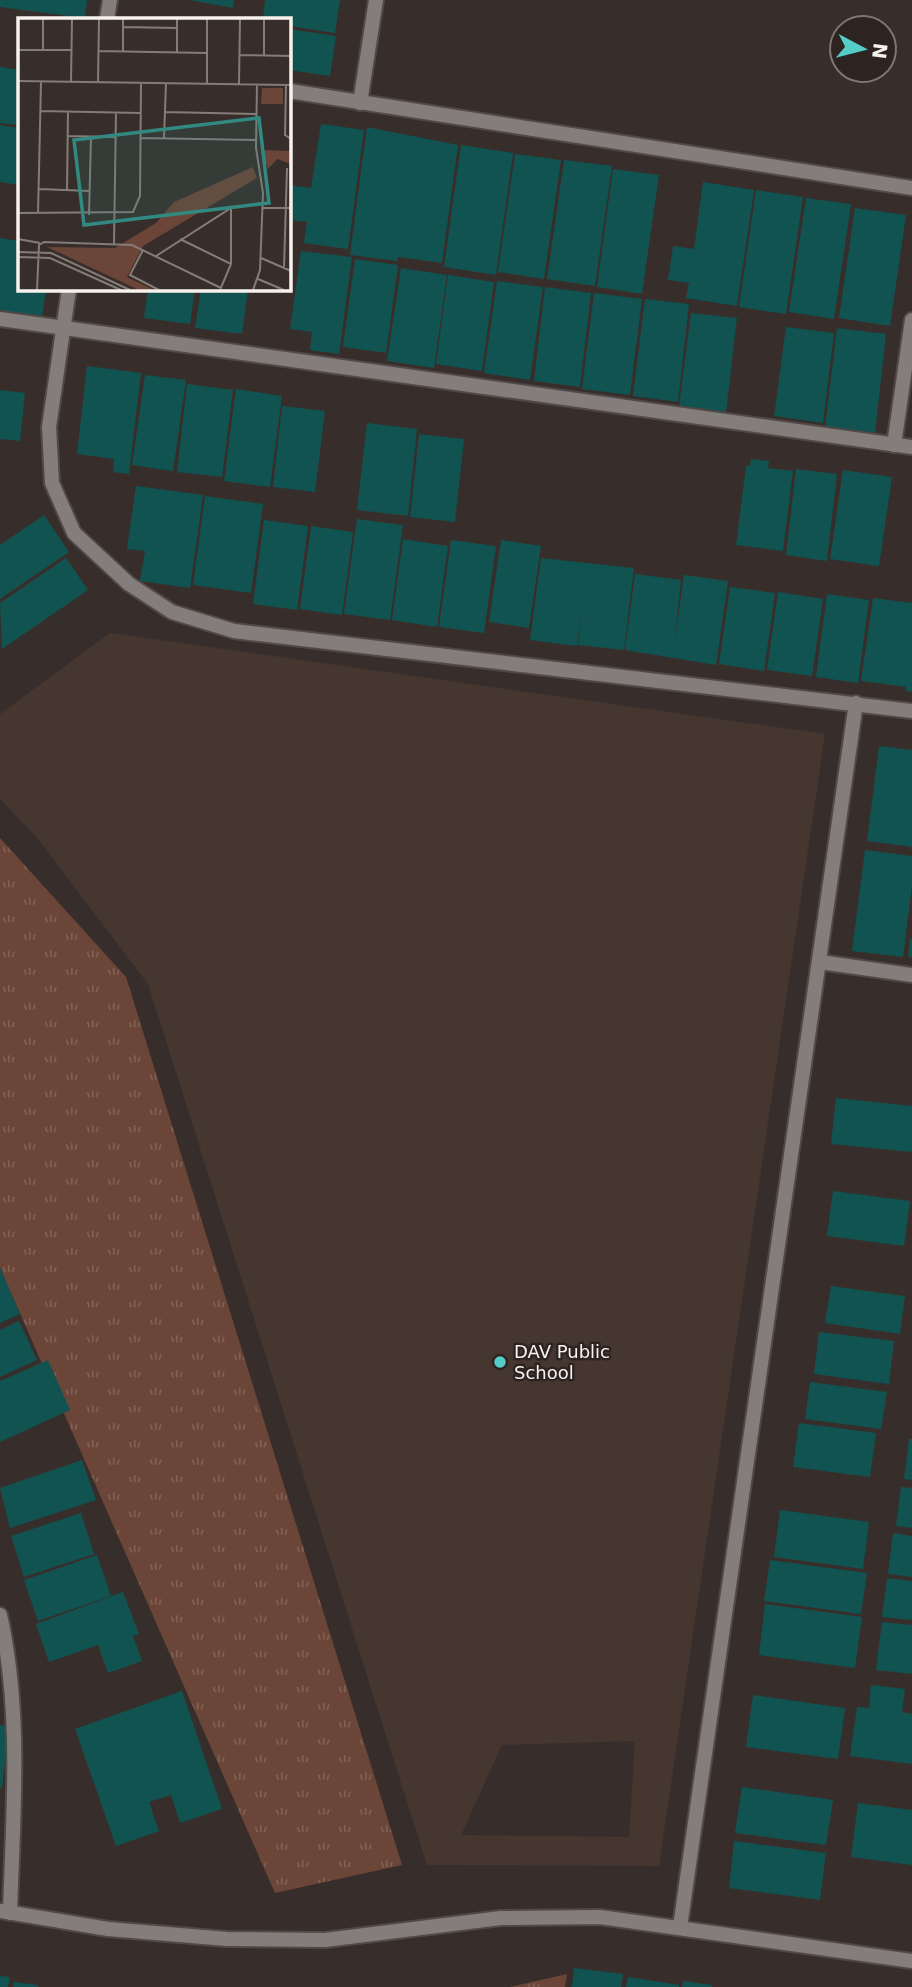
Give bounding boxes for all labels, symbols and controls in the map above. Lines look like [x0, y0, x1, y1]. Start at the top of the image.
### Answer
north arrow [828, 14, 898, 84]
inset map [18, 18, 290, 290]
text: N [868, 42, 892, 60]
place label: DAV Public School [514, 1341, 610, 1383]
marker: DAV Public School [492, 1354, 508, 1370]

